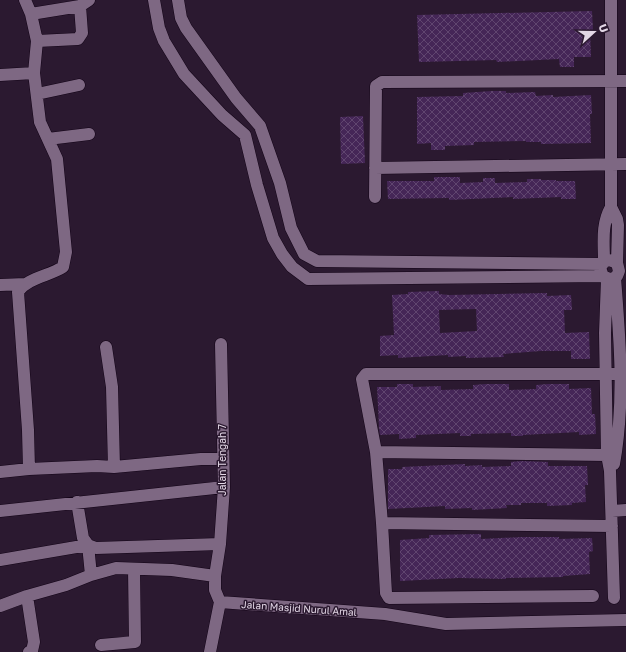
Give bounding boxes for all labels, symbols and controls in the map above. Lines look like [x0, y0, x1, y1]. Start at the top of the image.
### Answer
north arrow [574, 12, 614, 52]
text: U [596, 22, 611, 34]
street label: Jalan Tengah 7 [216, 424, 228, 496]
street label: Jalan Masjid Nurul Amal [241, 598, 357, 618]

